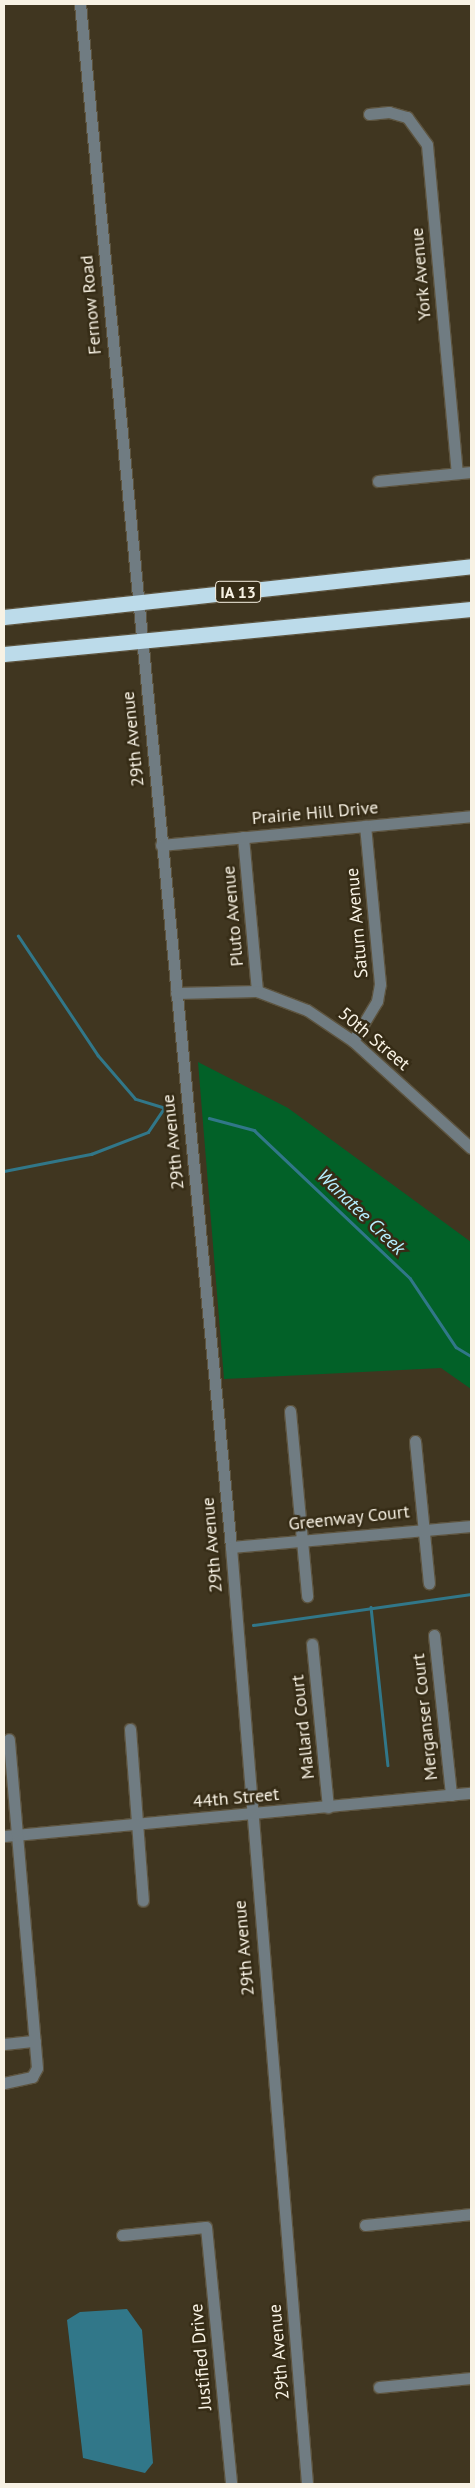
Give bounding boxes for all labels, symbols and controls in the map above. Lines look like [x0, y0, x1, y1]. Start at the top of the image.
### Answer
street label: York Avenue [406, 226, 436, 322]
street label: Fernow Road [76, 254, 106, 356]
road number: IA 13 [214, 578, 262, 606]
street label: 29th Avenue [117, 690, 149, 788]
street label: Prairie Hill Drive [251, 797, 379, 829]
street label: Pluto Avenue [218, 864, 248, 968]
street label: Saturn Avenue [341, 867, 373, 979]
street label: 50th Street [334, 1003, 414, 1075]
street label: 29th Avenue [157, 1093, 189, 1191]
water label: Wanatee Creek [312, 1164, 410, 1260]
street label: 29th Avenue [197, 1496, 227, 1594]
street label: Greenway Court [287, 1501, 411, 1535]
street label: Merganser Court [408, 1653, 442, 1781]
street label: Mallard Court [287, 1674, 319, 1780]
street label: 44th Street [192, 1783, 280, 1813]
street label: 29th Avenue [229, 1899, 259, 1997]
street label: Justified Drive [186, 2303, 216, 2411]
street label: 29th Avenue [264, 2303, 294, 2401]

